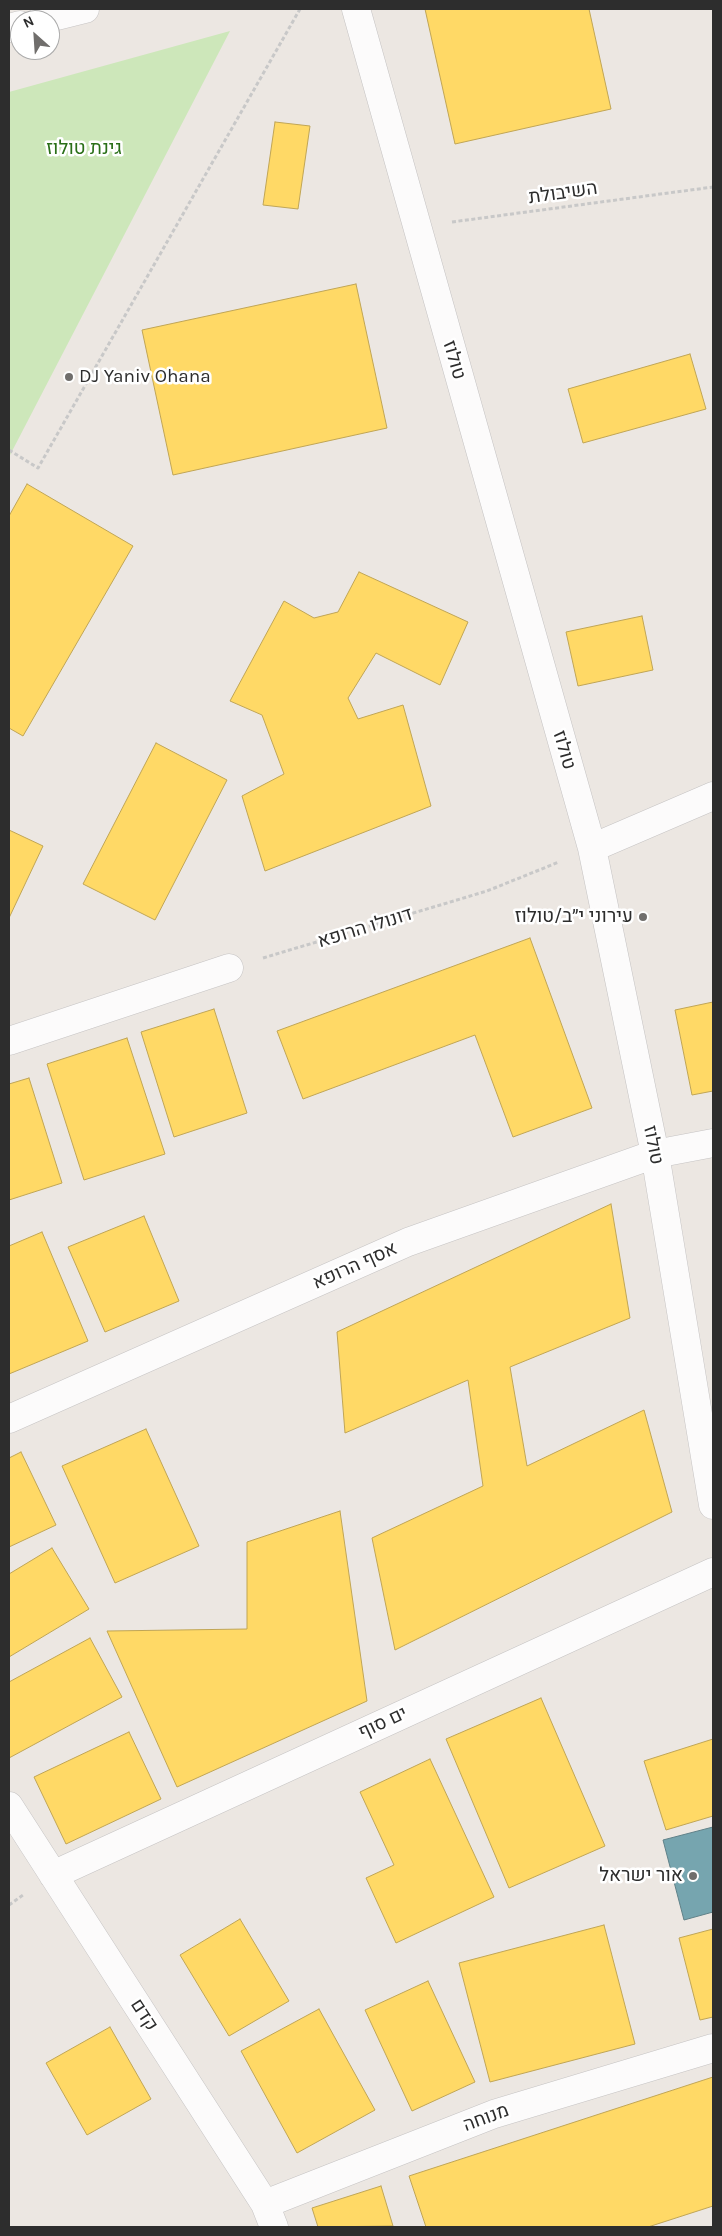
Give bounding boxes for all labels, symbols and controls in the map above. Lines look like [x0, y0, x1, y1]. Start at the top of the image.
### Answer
north arrow [10, 10, 60, 60]
text: N [20, 12, 37, 32]
park label: גינת טולוז [46, 138, 122, 160]
street label: השיבולת [527, 177, 599, 209]
street label: טולוז [438, 338, 470, 382]
place label: DJ Yaniv Ohana [79, 366, 211, 388]
marker: DJ Yaniv Ohana [63, 371, 75, 383]
street label: טולוז [548, 728, 580, 772]
street label: דונולו הרופא [315, 903, 415, 953]
place label: עירוני י״ב/טולוז [515, 906, 633, 928]
marker: עירוני י״ב/טולוז [637, 911, 649, 923]
street label: טולוז [638, 1123, 668, 1167]
street label: אסף הרופא [309, 1237, 401, 1295]
street label: ים סוף [355, 1702, 411, 1744]
place label: אור ישראל [599, 1865, 683, 1887]
marker: אור ישראל [687, 1870, 699, 1882]
street label: קדם [125, 1995, 163, 2035]
street label: מנוחה [460, 2099, 512, 2137]

